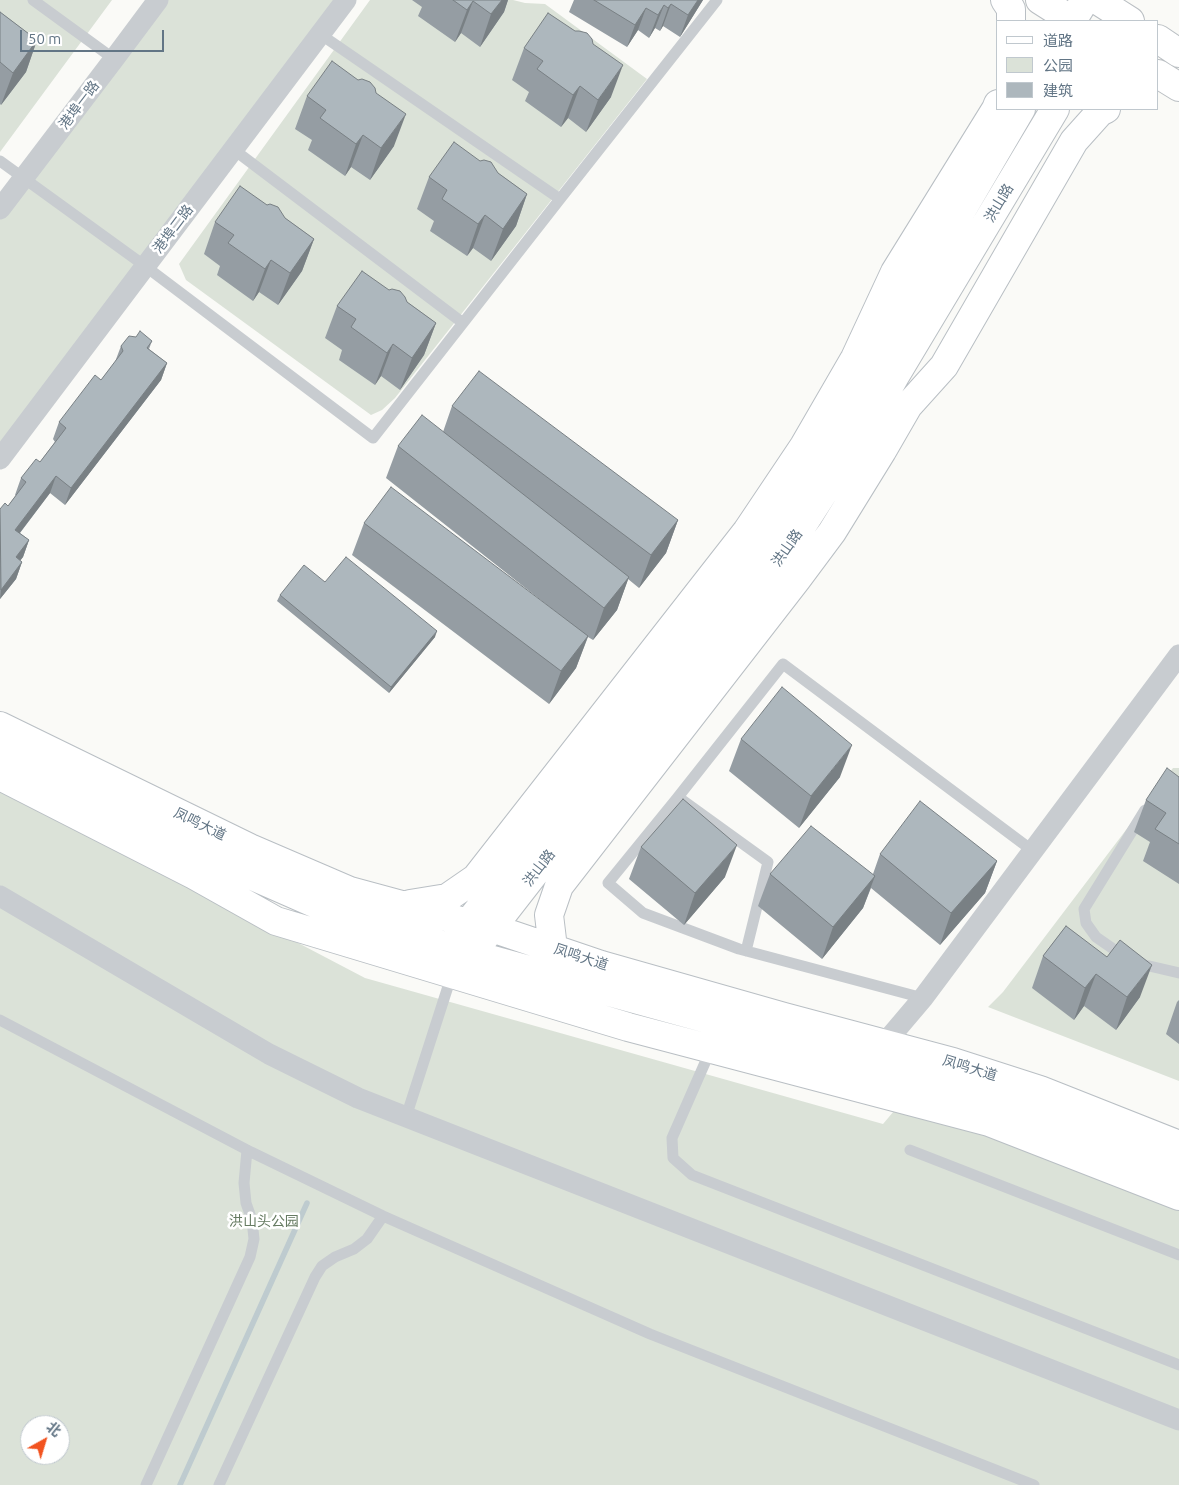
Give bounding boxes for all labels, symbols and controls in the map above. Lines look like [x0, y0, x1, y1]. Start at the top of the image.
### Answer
scale bar [22, 20, 166, 52]
legend [996, 20, 1159, 110]
text: 50 m [28, 30, 61, 47]
text: 道路 [1043, 32, 1073, 49]
text: 公园 [1043, 57, 1073, 74]
street label: 港埠一路 [55, 78, 103, 132]
text: 建筑 [1043, 82, 1073, 99]
street label: 洪山路 [981, 181, 1017, 225]
street label: 港埠二路 [149, 202, 197, 256]
street label: 洪山路 [768, 526, 806, 570]
street label: 凤鸣大道 [171, 804, 229, 844]
street label: 洪山路 [519, 846, 559, 890]
street label: 凤鸣大道 [552, 940, 610, 974]
street label: 凤鸣大道 [941, 1052, 999, 1084]
park label: 洪山头公园 [229, 1213, 299, 1229]
north arrow [20, 1415, 70, 1465]
text: 北 [43, 1418, 64, 1440]

